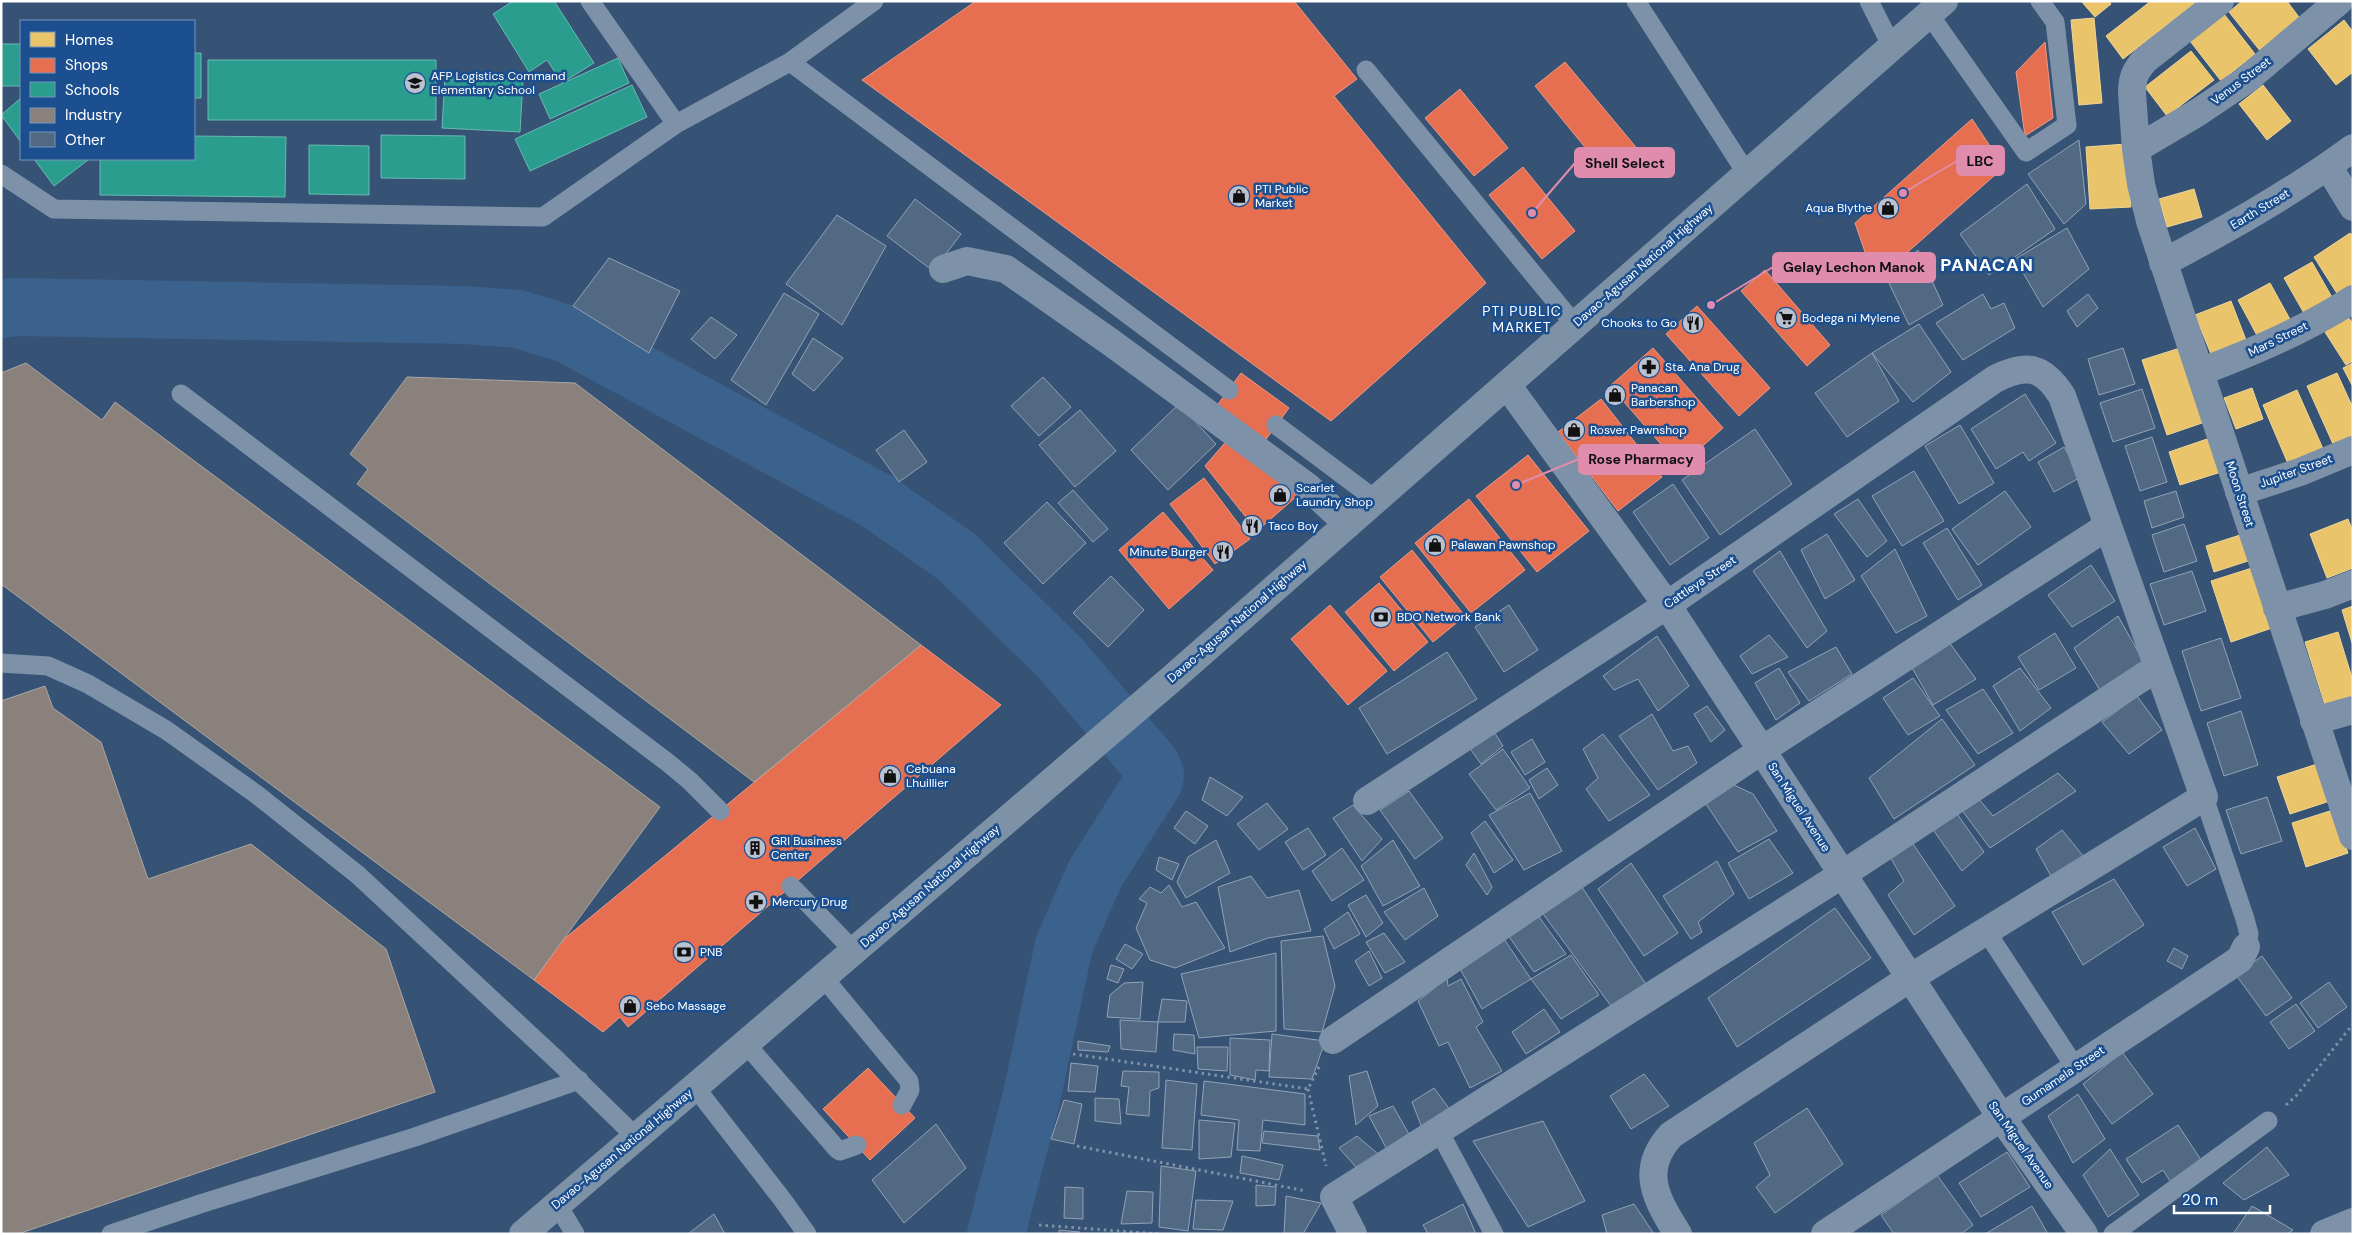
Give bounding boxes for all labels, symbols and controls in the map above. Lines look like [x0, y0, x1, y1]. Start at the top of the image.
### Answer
legend [20, 20, 195, 160]
text: Homes [65, 30, 114, 50]
street label: Venus Street [2208, 53, 2274, 109]
text: Shops [65, 55, 108, 75]
place label: AFP Logistics Command Elementary School [431, 68, 566, 98]
school or university icon: AFP Logistics Command Elementary School [403, 71, 427, 95]
text: Schools [65, 80, 120, 100]
text: Industry [65, 105, 123, 125]
text: Other [65, 130, 106, 150]
callout: LBC [1957, 146, 2004, 175]
callout: Shell Select [1575, 148, 1674, 177]
text: LBC [1966, 152, 1994, 170]
text: Shell Select [1585, 154, 1665, 172]
place label: PTI Public Market [1255, 181, 1309, 211]
shop icon: PTI Public Market [1227, 184, 1251, 208]
street label: Earth Street [2227, 185, 2293, 233]
shop icon: Aqua Blythe [1876, 196, 1900, 220]
street label: Davao-Agusan National Highway [1570, 200, 1716, 330]
place label: Aqua Blythe [1805, 200, 1872, 216]
callout: Gelay Lechon Manok [1773, 253, 1935, 282]
district label: PANACAN [1940, 253, 2034, 277]
text: Gelay Lechon Manok [1783, 258, 1925, 276]
district label: PTI PUBLIC MARKET [1482, 302, 1562, 336]
supermarket icon: Bodega ni Mylene [1774, 306, 1798, 330]
place label: Bodega ni Mylene [1802, 310, 1900, 326]
restaurant icon: Chooks to Go [1681, 311, 1705, 335]
place label: Chooks to Go [1601, 315, 1677, 331]
street label: Mars Street [2246, 318, 2311, 360]
pharmacy icon: Sta. Ana Drug [1637, 355, 1661, 379]
place label: Sta. Ana Drug [1665, 359, 1740, 375]
place label: Panacan Barbershop [1631, 380, 1696, 410]
shop icon: Panacan Barbershop [1603, 383, 1627, 407]
shop icon: Rosver Pawnshop [1562, 418, 1586, 442]
place label: Rosver Pawnshop [1590, 422, 1687, 438]
callout: Rose Pharmacy [1579, 445, 1704, 474]
text: Rose Pharmacy [1588, 450, 1694, 468]
street label: Jupiter Street [2257, 450, 2335, 492]
street label: Moon Street [2222, 459, 2258, 529]
place label: Scarlet Laundry Shop [1296, 480, 1373, 510]
shop icon: Scarlet Laundry Shop [1268, 483, 1292, 507]
restaurant icon: Taco Boy [1240, 514, 1264, 538]
place label: Taco Boy [1268, 518, 1318, 534]
shop icon: Palawan Pawnshop [1423, 533, 1447, 557]
place label: Palawan Pawnshop [1451, 537, 1556, 553]
restaurant icon: Minute Burger [1211, 540, 1235, 564]
place label: Minute Burger [1130, 544, 1208, 560]
street label: Cattleya Street [1661, 552, 1739, 612]
street label: Davao-Agusan National Highway [1164, 556, 1310, 686]
bank icon: BDO Network Bank [1369, 605, 1393, 629]
place label: BDO Network Bank [1397, 609, 1501, 625]
street label: San Miguel Avenue [1764, 759, 1834, 855]
place label: Cebuana Lhuillier [906, 761, 956, 791]
shop icon: Cebuana Lhuillier [878, 764, 902, 788]
street label: Davao-Agusan National Highway [857, 821, 1003, 951]
place label: GRI Business Center [771, 833, 842, 863]
building icon: GRI Business Center [743, 836, 767, 860]
pharmacy icon: Mercury Drug [744, 890, 768, 914]
place label: Mercury Drug [772, 894, 848, 910]
bank icon: PNB [672, 940, 696, 964]
place label: PNB [700, 944, 723, 960]
shop icon: Sebo Massage [618, 994, 642, 1018]
place label: Sebo Massage [646, 998, 726, 1014]
street label: Gumamela Street [2018, 1042, 2108, 1110]
street label: Davao-Agusan National Highway [548, 1085, 696, 1213]
street label: San Miguel Avenue [1985, 1098, 2057, 1192]
scale bar [2174, 1182, 2270, 1214]
text: 20 m [2182, 1190, 2218, 1210]

